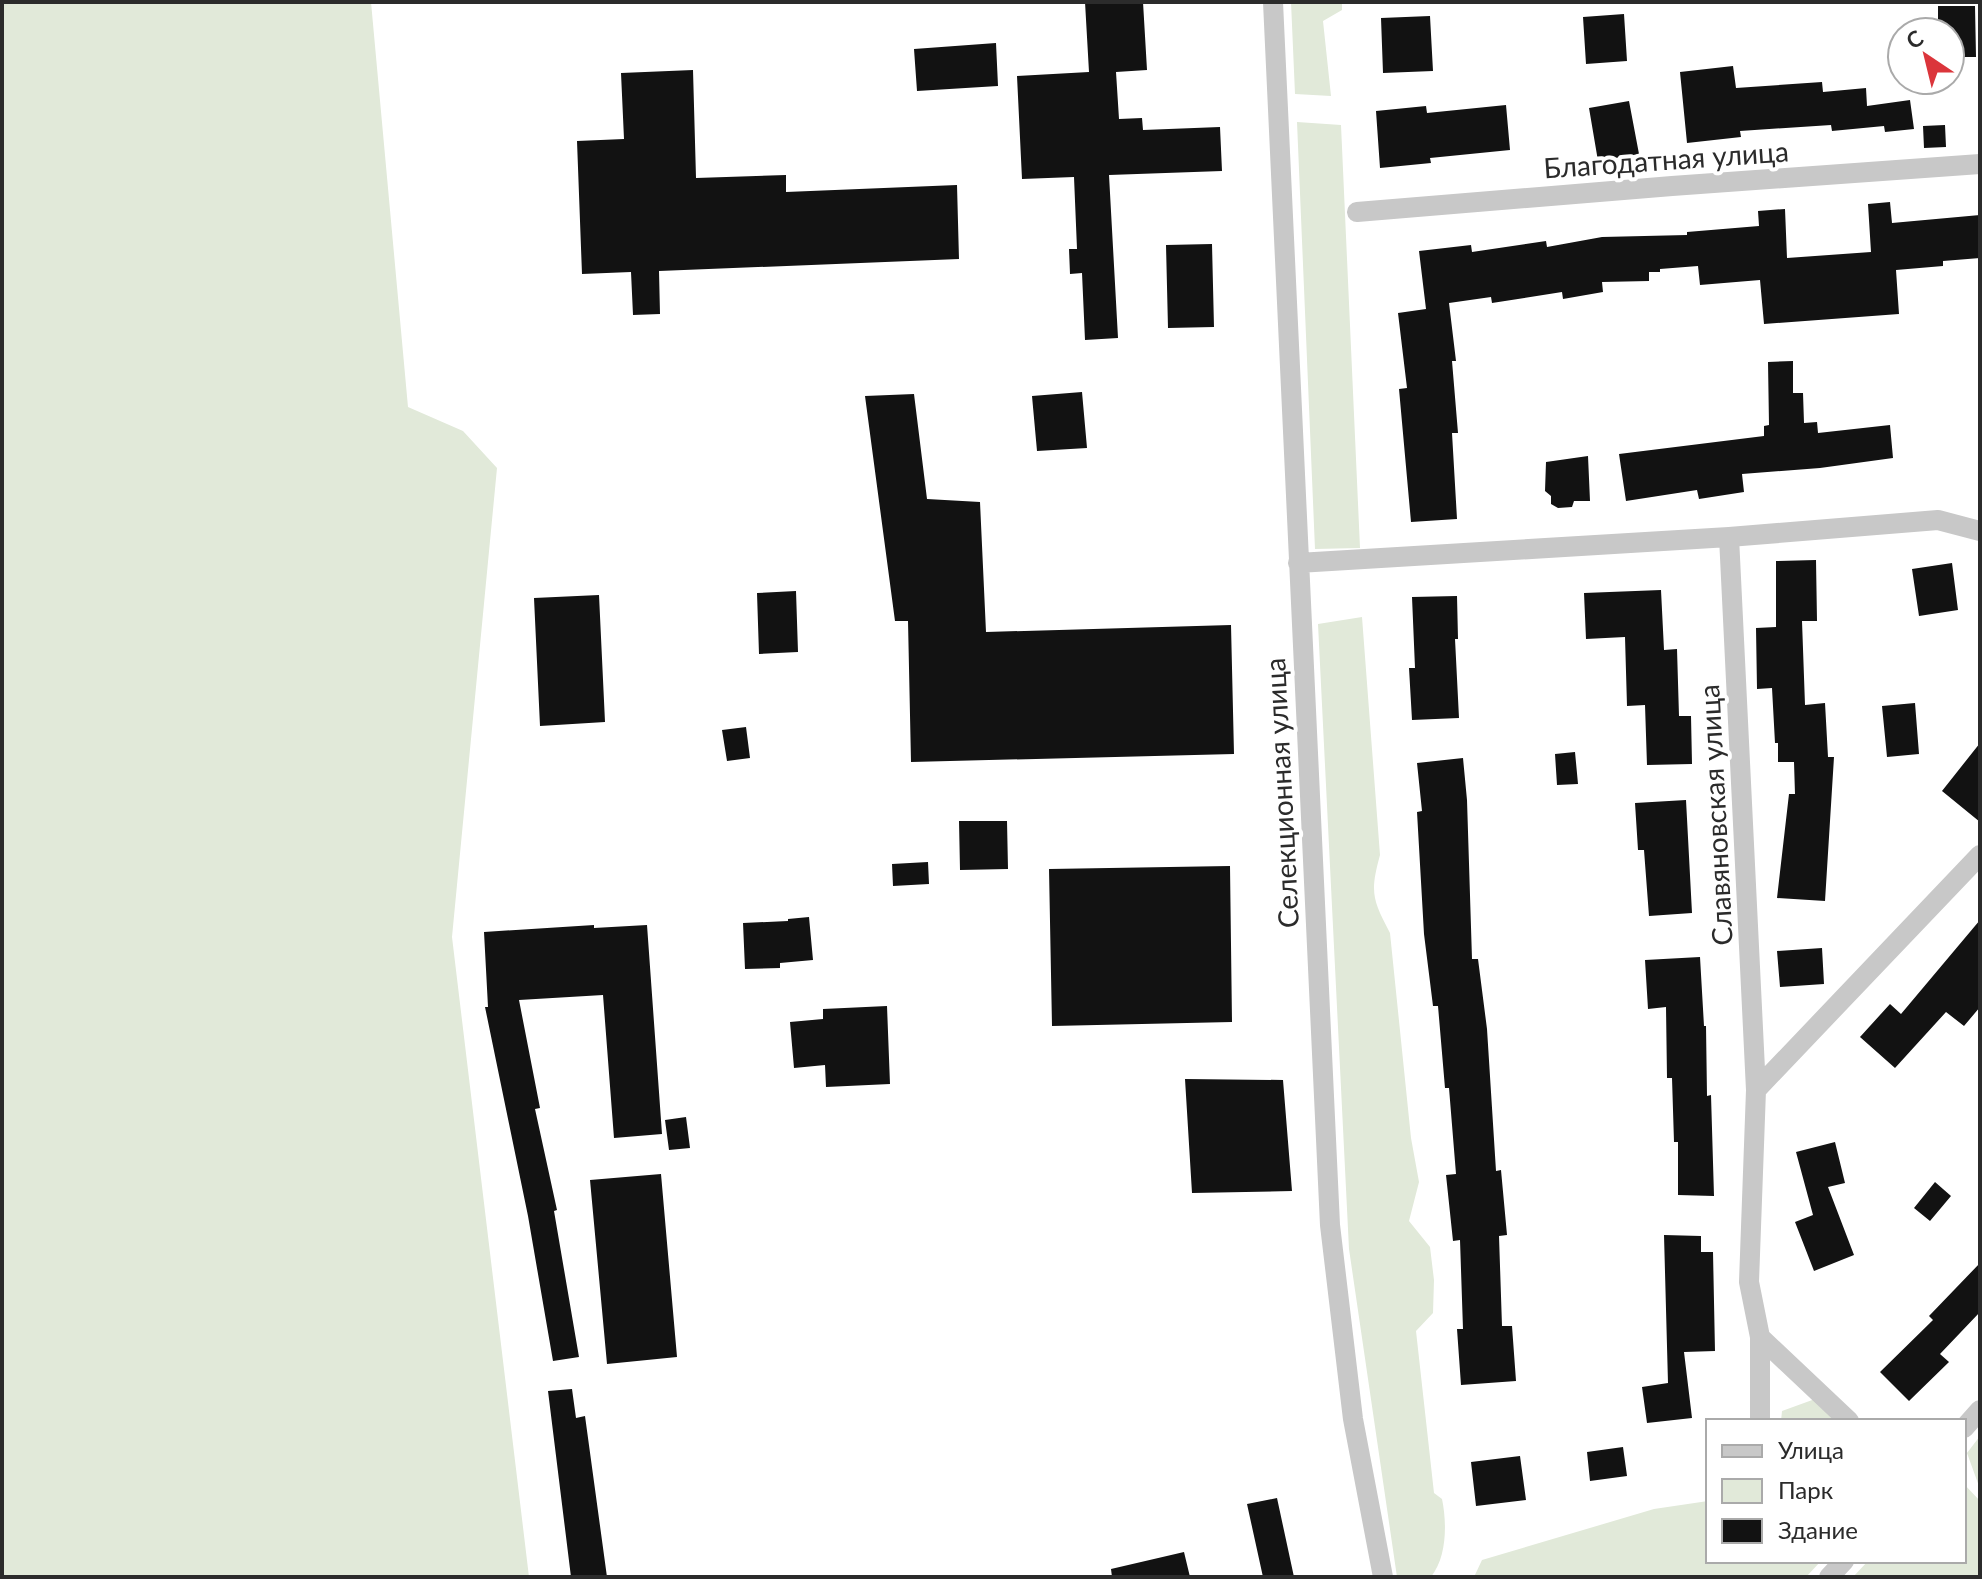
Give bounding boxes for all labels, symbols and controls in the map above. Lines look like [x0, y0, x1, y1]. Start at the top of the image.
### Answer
north arrow [1886, 16, 1966, 96]
text: С [1901, 24, 1928, 54]
street label: Благодатная улица [1542, 133, 1790, 185]
street label: Селекционная улица [1257, 657, 1305, 929]
street label: Славяновская улица [1691, 684, 1739, 946]
legend [1706, 1419, 1966, 1563]
text: Улица [1778, 1435, 1844, 1464]
text: Парк [1778, 1475, 1834, 1504]
text: Здание [1778, 1515, 1858, 1544]

